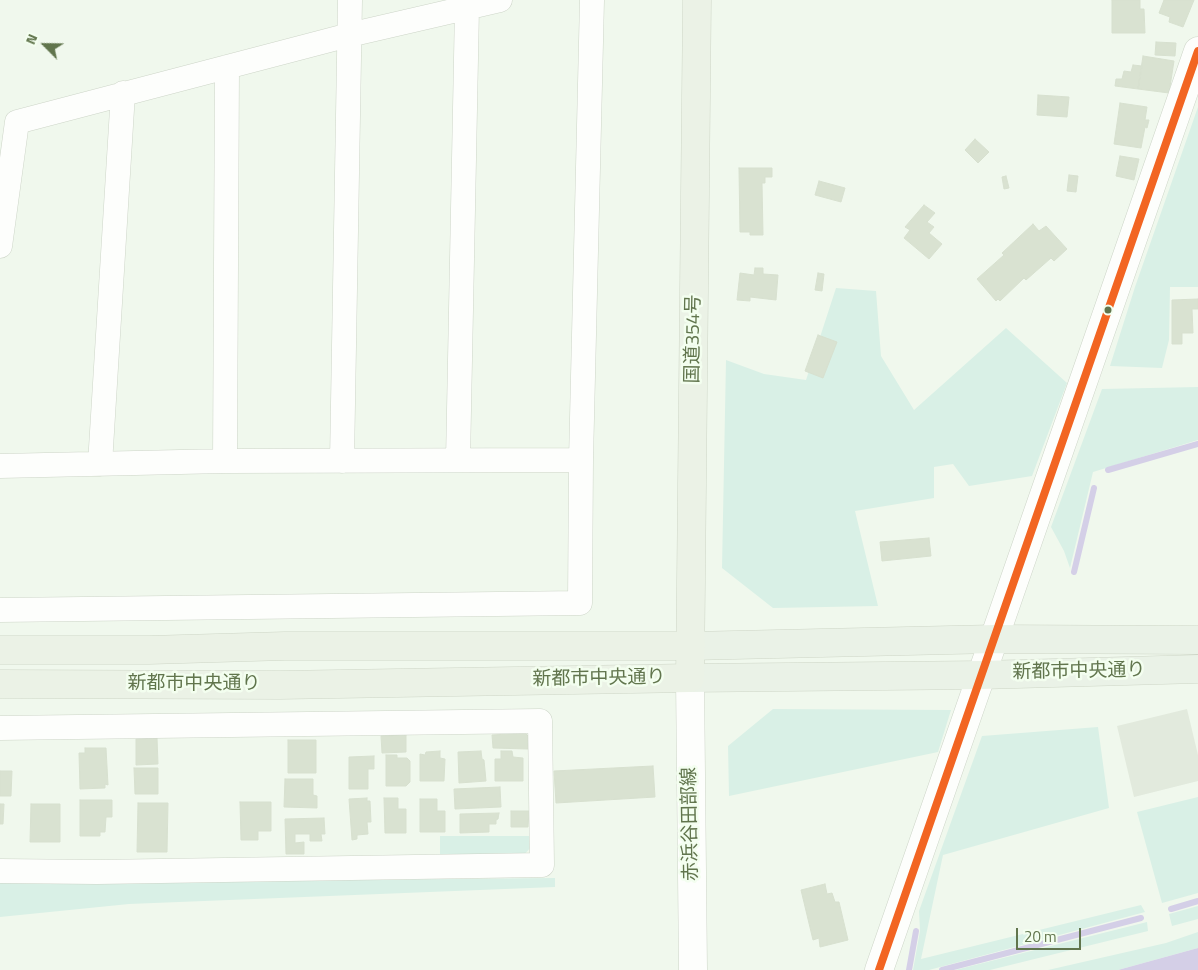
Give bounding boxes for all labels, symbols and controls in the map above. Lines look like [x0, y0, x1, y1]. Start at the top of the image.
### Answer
north arrow [20, 20, 70, 70]
text: N [19, 30, 42, 48]
street label: 国道354号 [682, 294, 706, 384]
unlabelled marker [1103, 305, 1113, 315]
street label: 新都市中央通り [1012, 659, 1146, 685]
street label: 新都市中央通り [532, 666, 666, 692]
street label: 新都市中央通り [128, 673, 260, 695]
street label: 赤浜谷田部線 [679, 767, 703, 881]
scale bar [1018, 918, 1083, 950]
text: 20 m [1024, 925, 1057, 948]

